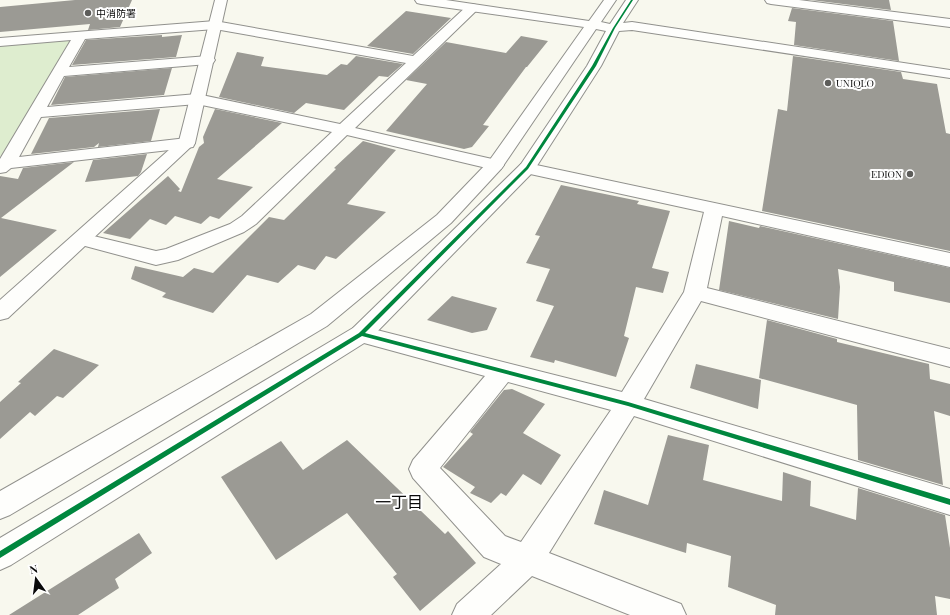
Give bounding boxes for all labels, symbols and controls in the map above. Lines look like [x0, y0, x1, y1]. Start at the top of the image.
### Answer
place label: 中消防署 [96, 6, 136, 20]
marker: 中消防署 [83, 8, 93, 18]
place label: UNIQLO [836, 76, 874, 90]
marker: UNIQLO [823, 78, 833, 88]
place label: EDION [871, 167, 902, 181]
marker: EDION [905, 169, 915, 179]
district label: 一丁目 [375, 491, 423, 512]
north arrow [16, 559, 56, 599]
text: N [28, 561, 39, 577]

